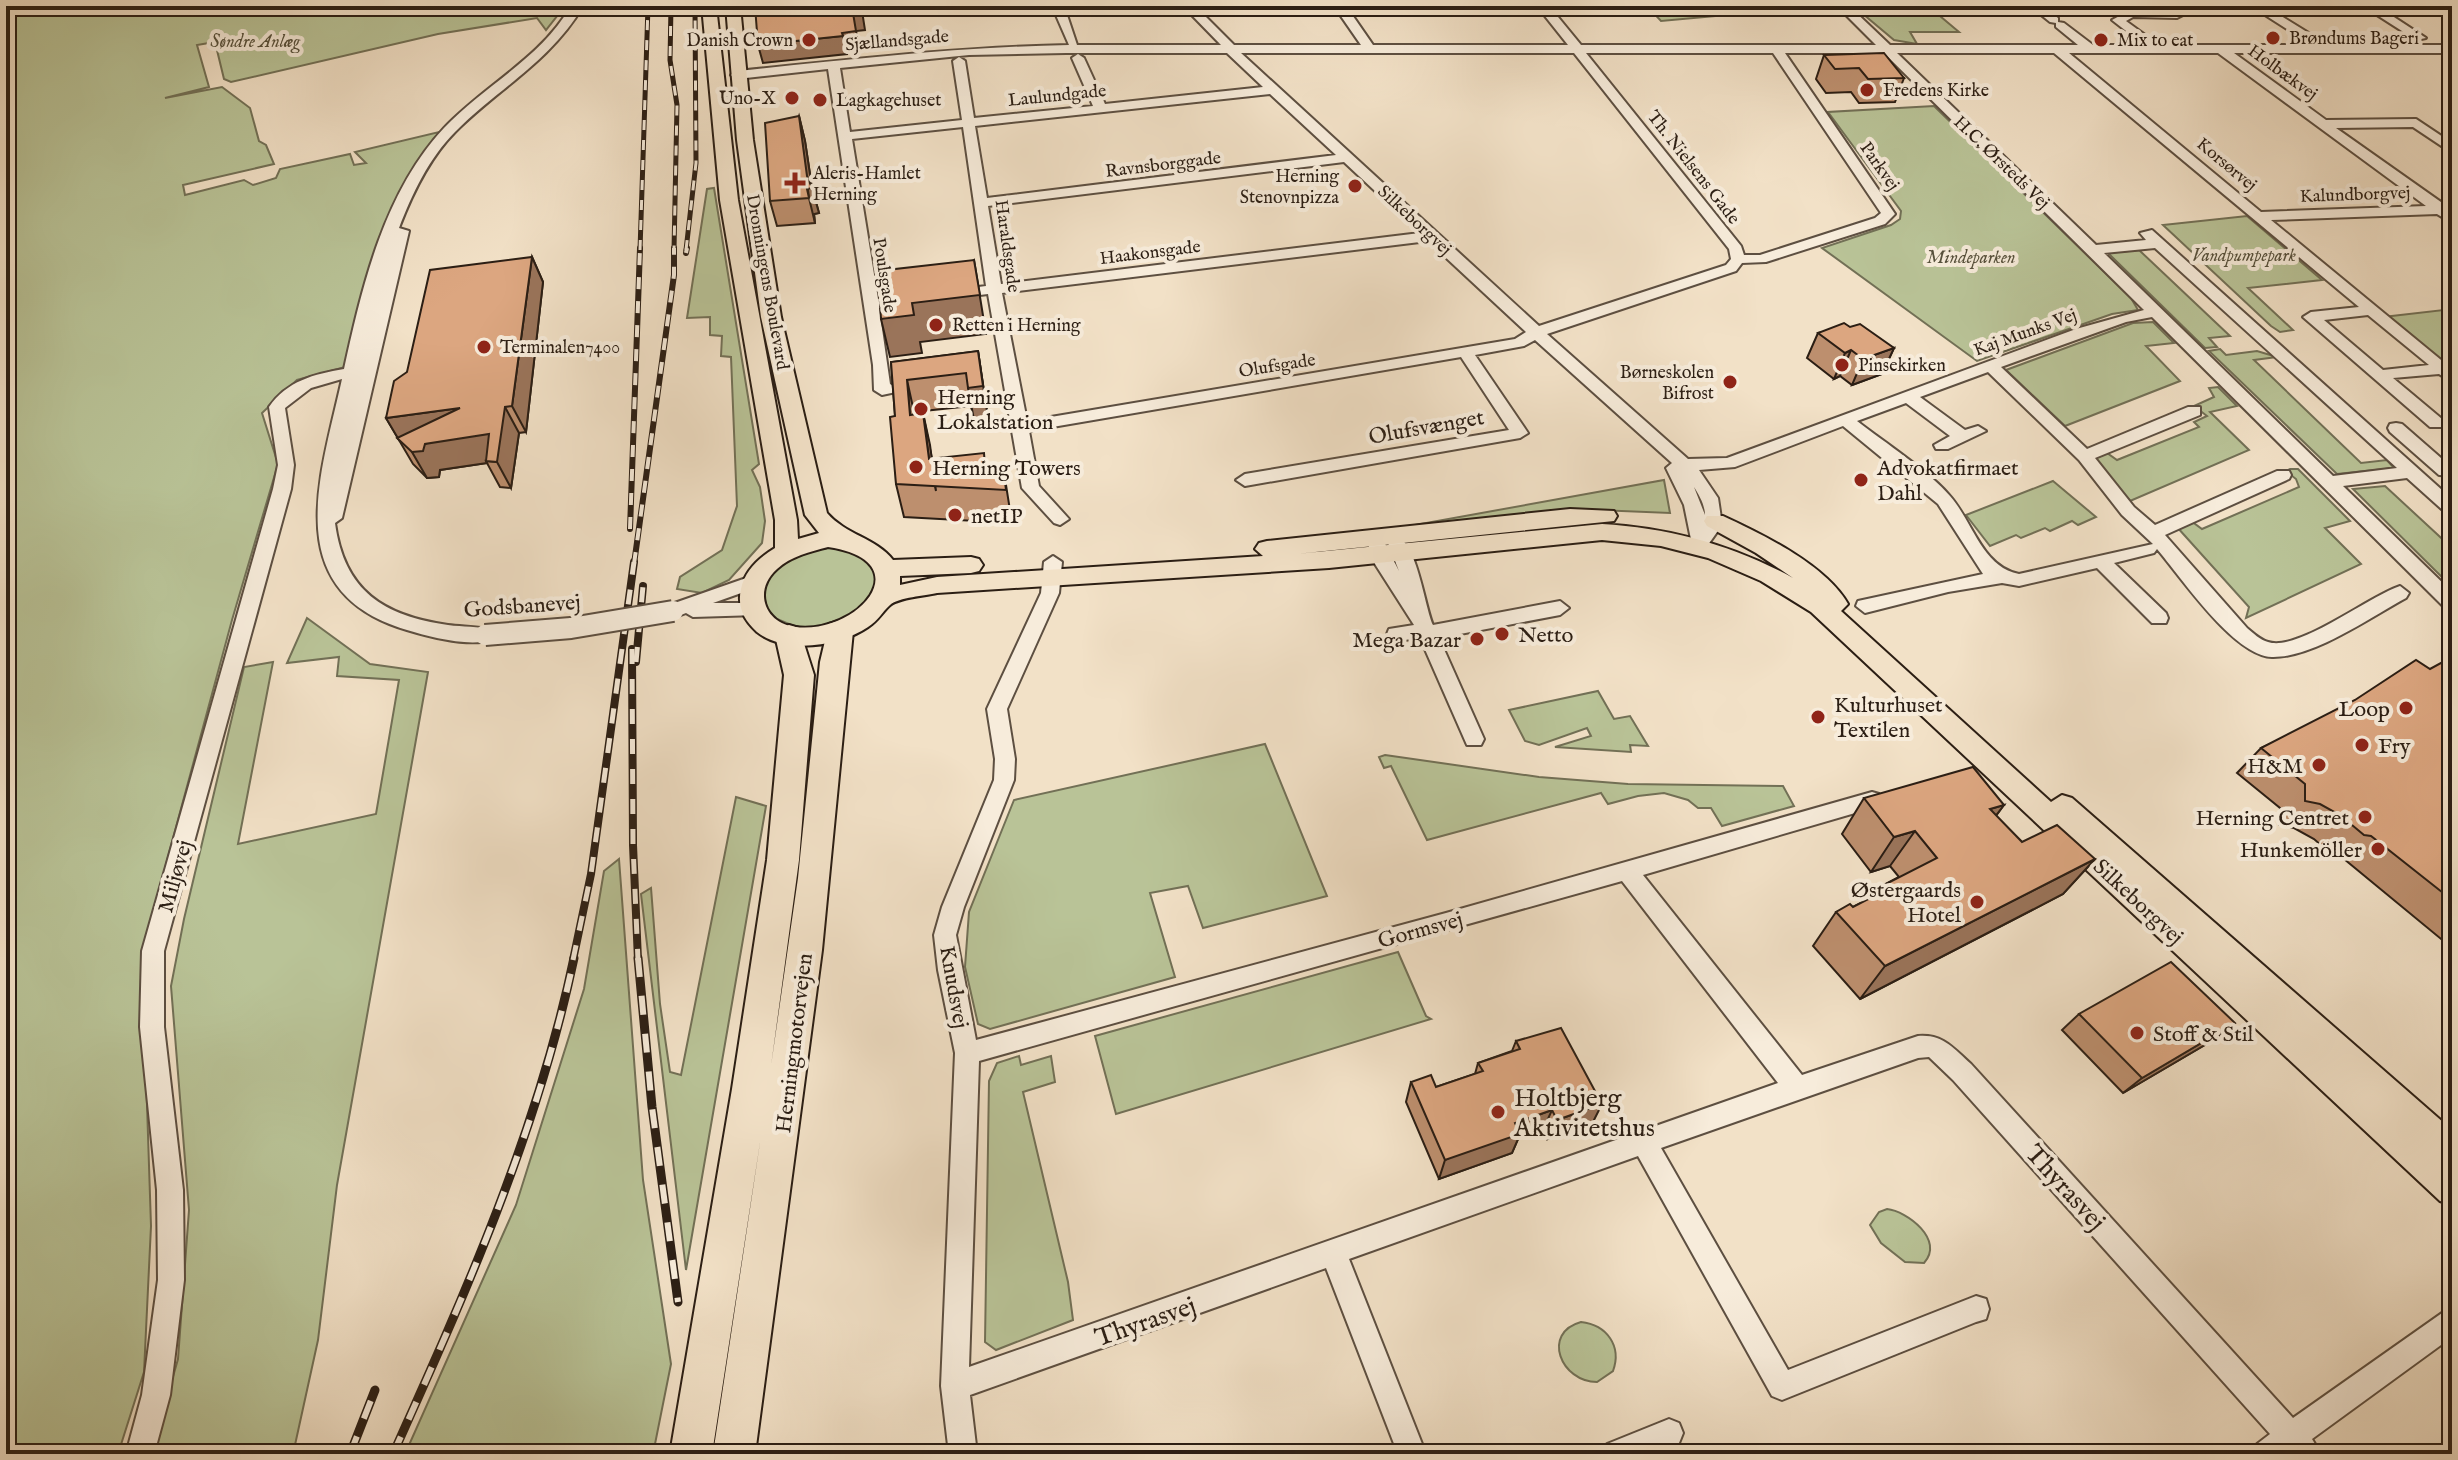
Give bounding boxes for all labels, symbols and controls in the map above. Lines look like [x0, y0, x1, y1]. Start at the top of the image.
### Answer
street label: Sjællandsgade [844, 26, 950, 57]
place label: Brøndums Bageri [2289, 28, 2419, 51]
marker: Brøndums Bageri [2264, 29, 2282, 47]
place label: Danish Crown [686, 30, 793, 53]
place label: Mix to eat [2117, 30, 2193, 53]
park label: Søndre Anlæg [210, 31, 301, 54]
marker: Danish Crown [800, 31, 818, 49]
marker: Mix to eat [2092, 31, 2110, 49]
street label: Holbækvej [2243, 40, 2322, 106]
street label: Laulundgade [1007, 80, 1107, 113]
place label: Fredens Kirke [1883, 80, 1989, 103]
marker: Fredens Kirke [1858, 81, 1876, 99]
place label: Uno-X [719, 88, 776, 111]
marker: Uno-X [783, 89, 801, 107]
place label: Lagkagehuset [836, 90, 941, 113]
marker: Lagkagehuset [811, 91, 829, 109]
street label: Th. Nielsens Gade [1641, 106, 1744, 229]
street label: H.C. Ørsteds Vej [1948, 111, 2054, 215]
street label: Korsørvej [2191, 133, 2261, 197]
street label: Parkvej [1854, 138, 1904, 196]
street label: Ravnsborggade [1104, 147, 1222, 184]
place label: Aleris-Hamlet Herning [812, 163, 921, 207]
place label: Herning Stenovnpizza [1240, 166, 1339, 210]
marker: Aleris-Hamlet Herning [784, 172, 806, 194]
marker: Herning Stenovnpizza [1346, 177, 1364, 195]
street label: Silkeborgvej [1372, 181, 1456, 261]
street label: Kalundborgvej [2299, 182, 2411, 209]
street label: Dronningens Boulevard [740, 193, 793, 372]
street label: Haraldsgade [989, 198, 1024, 294]
street label: Poulsgade [866, 236, 901, 314]
street label: Haakonsgade [1098, 236, 1202, 271]
park label: Vandpumpepark [2192, 245, 2296, 268]
park label: Mindeparken [1926, 247, 2016, 270]
street label: Kaj Munks Vej [1971, 304, 2080, 363]
place label: Retten i Herning [952, 315, 1081, 338]
marker: Retten i Herning [927, 316, 945, 334]
place label: Terminalen7400 [500, 337, 620, 360]
marker: Terminalen7400 [475, 338, 493, 356]
street label: Olufsgade [1237, 349, 1317, 384]
place label: Pinsekirken [1858, 355, 1946, 378]
marker: Pinsekirken [1833, 356, 1851, 374]
place label: Børneskolen Bifrost [1620, 362, 1714, 406]
marker: Børneskolen Bifrost [1721, 373, 1739, 391]
place label: Herning Lokalstation [937, 384, 1054, 437]
marker: Herning Lokalstation [912, 400, 930, 418]
street label: Olufsvænget [1366, 404, 1487, 452]
place label: Herning Towers [932, 455, 1081, 483]
place label: Advokatfirmaet Dahl [1876, 455, 2019, 508]
marker: Herning Towers [907, 458, 925, 476]
marker: Advokatfirmaet Dahl [1852, 471, 1870, 489]
place label: netIP [971, 503, 1023, 531]
marker: netIP [946, 506, 964, 524]
street label: Godsbanevej [463, 589, 581, 625]
place label: Netto [1518, 622, 1574, 650]
marker: Netto [1493, 625, 1511, 643]
place label: Mega Bazar [1352, 627, 1461, 655]
marker: Mega Bazar [1468, 630, 1486, 648]
place label: Kulturhuset Textilen [1834, 692, 1943, 745]
place label: Loop [2339, 696, 2390, 724]
marker: Loop [2397, 699, 2415, 717]
marker: Kulturhuset Textilen [1809, 708, 1827, 726]
place label: Fry [2378, 733, 2411, 761]
marker: Fry [2353, 736, 2371, 754]
place label: H&M [2247, 753, 2303, 781]
marker: H&M [2310, 756, 2328, 774]
place label: Herning Centret [2195, 805, 2349, 833]
marker: Herning Centret [2356, 808, 2374, 826]
street label: Miljøvej [152, 837, 200, 916]
place label: Hunkemöller [2240, 837, 2362, 865]
marker: Hunkemöller [2369, 840, 2387, 858]
street label: Silkeborgvej [2086, 853, 2189, 952]
place label: Østergaards Hotel [1851, 877, 1961, 930]
marker: Østergaards Hotel [1968, 893, 1986, 911]
street label: Gormsvej [1375, 906, 1466, 956]
street label: Knudsvej [932, 944, 974, 1031]
street label: Herningmotorvejen [770, 951, 820, 1135]
place label: Stoff & Stil [2153, 1021, 2254, 1049]
marker: Stoff & Stil [2128, 1024, 2146, 1042]
place label: Holtbjerg Aktivitetshus [1513, 1082, 1655, 1145]
marker: Holtbjerg Aktivitetshus [1489, 1103, 1507, 1121]
street label: Thyrasvej [2018, 1138, 2112, 1238]
street label: Thyrasvej [1091, 1290, 1200, 1355]

